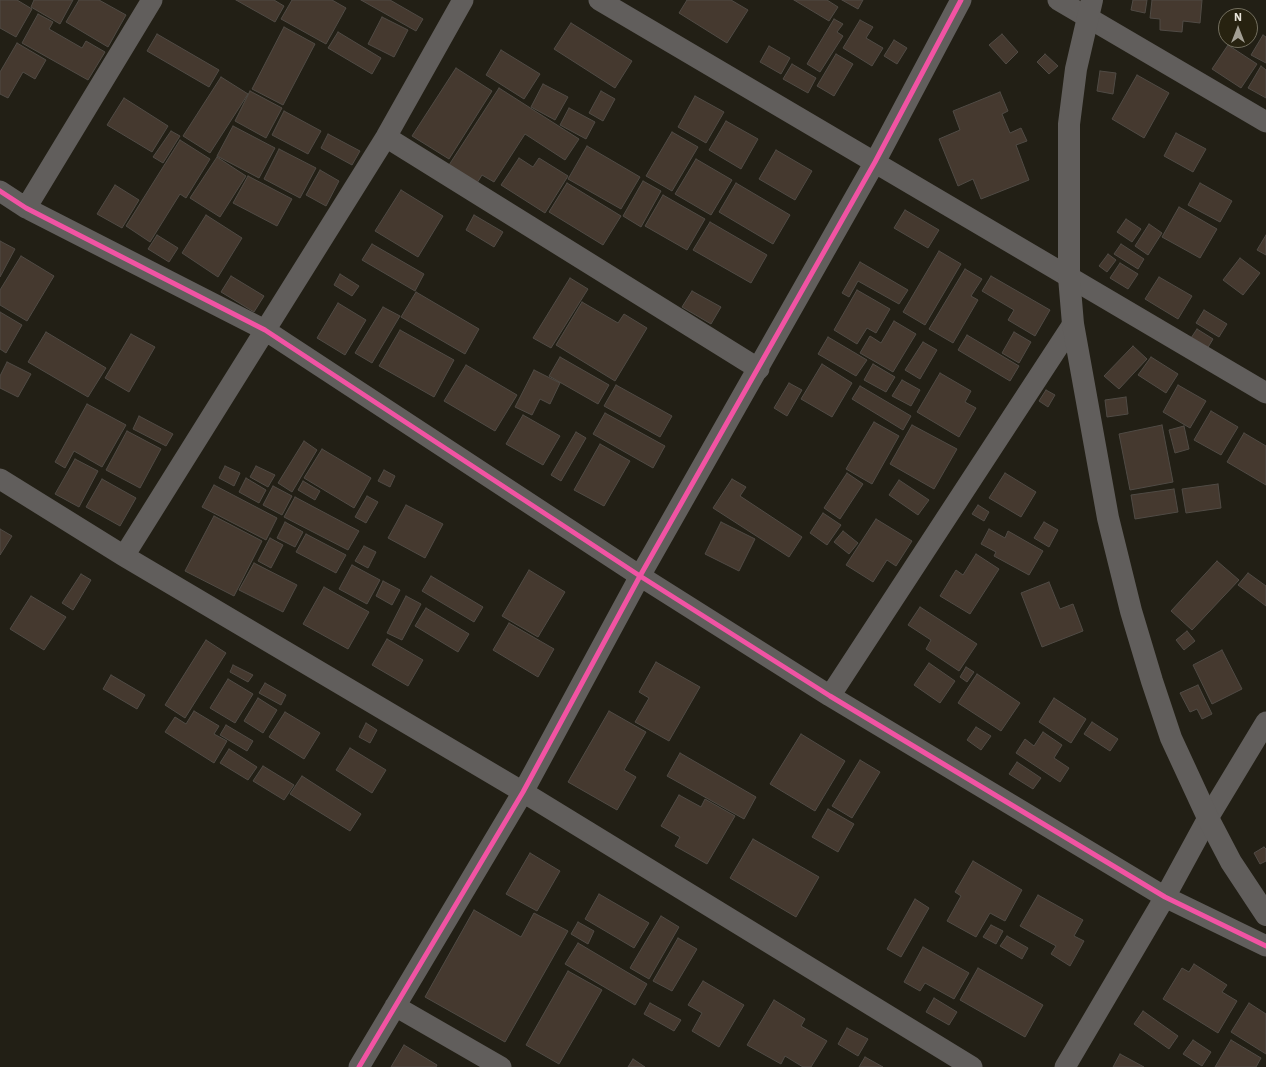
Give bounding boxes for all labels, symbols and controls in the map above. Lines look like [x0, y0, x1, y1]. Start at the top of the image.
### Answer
north arrow [1218, 8, 1258, 48]
text: N [1234, 10, 1242, 24]

